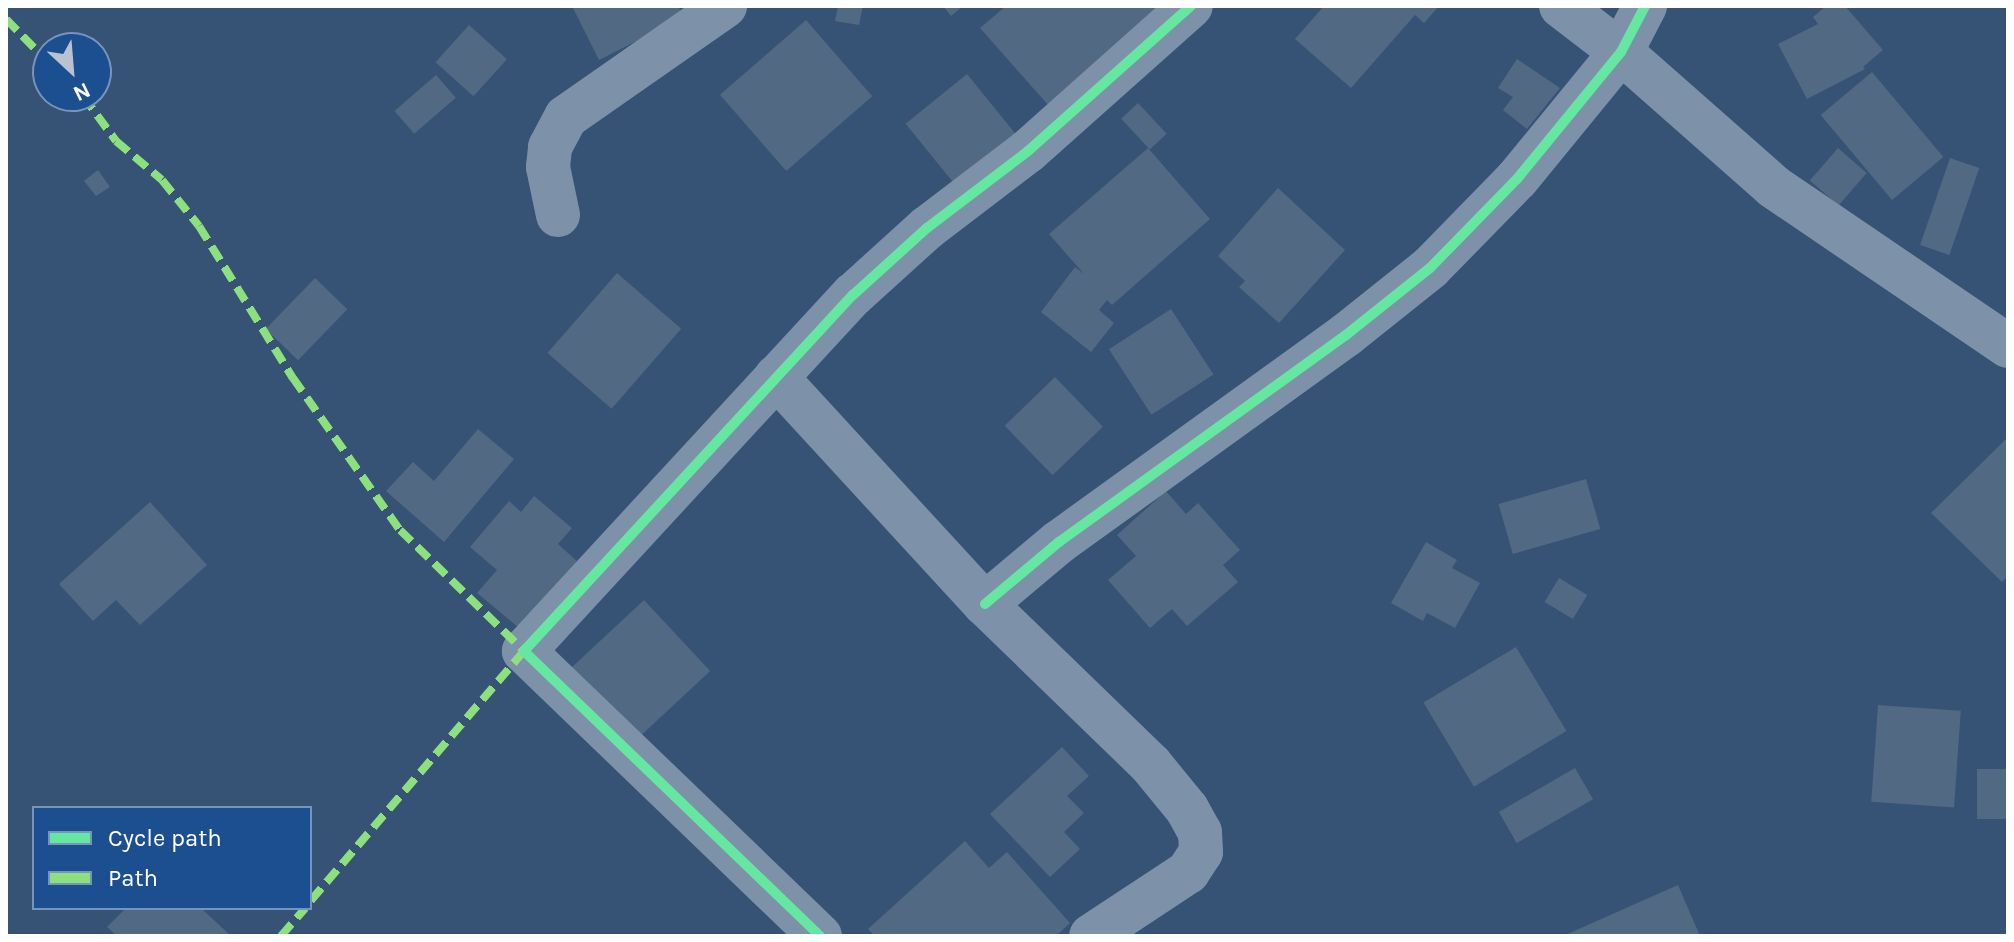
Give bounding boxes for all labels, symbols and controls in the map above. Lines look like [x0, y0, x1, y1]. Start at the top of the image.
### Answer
north arrow [32, 32, 112, 112]
text: N [69, 77, 94, 107]
legend [32, 806, 312, 910]
text: Cycle path [108, 824, 222, 852]
text: Path [108, 864, 158, 892]

